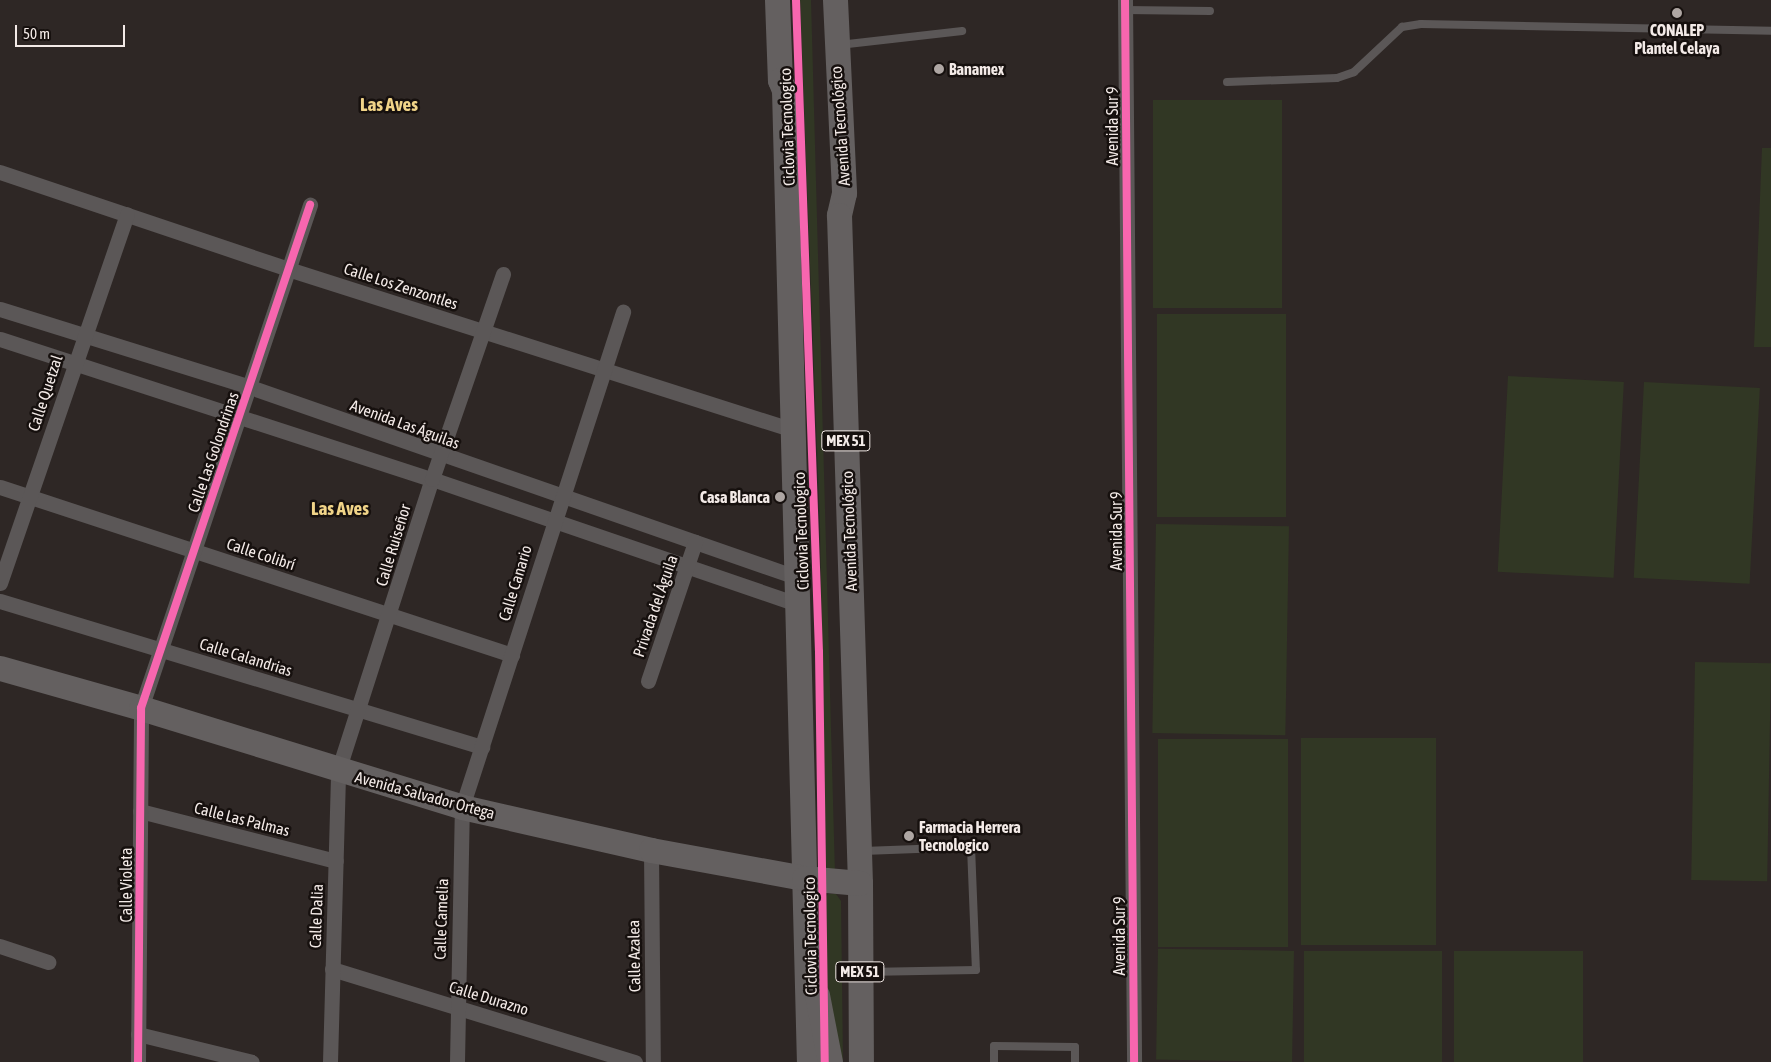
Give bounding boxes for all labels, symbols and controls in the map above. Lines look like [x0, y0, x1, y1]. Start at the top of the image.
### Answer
marker: CONALEP Plantel Celaya [1671, 7, 1683, 19]
scale bar [18, 15, 128, 47]
place label: CONALEP Plantel Celaya [1634, 20, 1720, 58]
text: 50 m [23, 25, 50, 42]
place label: Banamex [949, 59, 1004, 79]
marker: Banamex [933, 63, 945, 75]
street label: Avenida Tecnológico [826, 65, 854, 187]
street label: Ciclovia Tecnologico [775, 68, 799, 186]
street label: Avenida Sur 9 [1102, 86, 1122, 166]
district label: Las Aves [360, 94, 418, 116]
street label: Calle Los Zenzontles [342, 259, 460, 313]
street label: Calle Quetzal [24, 353, 66, 433]
street label: Calle Las Golondrinas [183, 389, 243, 515]
street label: Avenida Las Águilas [348, 395, 462, 453]
road number: MEX 51 [821, 428, 871, 454]
street label: Avenida Tecnológico [837, 471, 861, 591]
street label: Ciclovia Tecnologico [789, 472, 813, 590]
place label: Casa Blanca [700, 487, 770, 507]
marker: Casa Blanca [774, 491, 786, 503]
street label: Avenida Sur 9 [1106, 491, 1126, 571]
district label: Las Aves [311, 498, 369, 520]
street label: Calle Ruiseñor [371, 502, 415, 588]
street label: Calle Colibrí [224, 534, 298, 574]
street label: Calle Canario [494, 543, 536, 623]
street label: Privada del Águila [629, 553, 681, 659]
street label: Calle Calandrias [197, 634, 295, 680]
street label: Avenida Salvador Ortega [353, 767, 497, 823]
street label: Calle Las Palmas [192, 798, 292, 840]
place label: Farmacia Herrera Tecnologico [919, 817, 1021, 855]
marker: Farmacia Herrera Tecnologico [903, 830, 915, 842]
street label: Calle Violeta [116, 848, 136, 922]
street label: Ciclovia Tecnologico [799, 877, 821, 995]
street label: Calle Camelia [430, 878, 452, 960]
street label: Calle Dalia [305, 884, 327, 948]
street label: Avenida Sur 9 [1109, 896, 1129, 976]
street label: Calle Azalea [624, 920, 644, 992]
road number: MEX 51 [835, 960, 885, 984]
street label: Calle Durazno [447, 977, 531, 1019]

